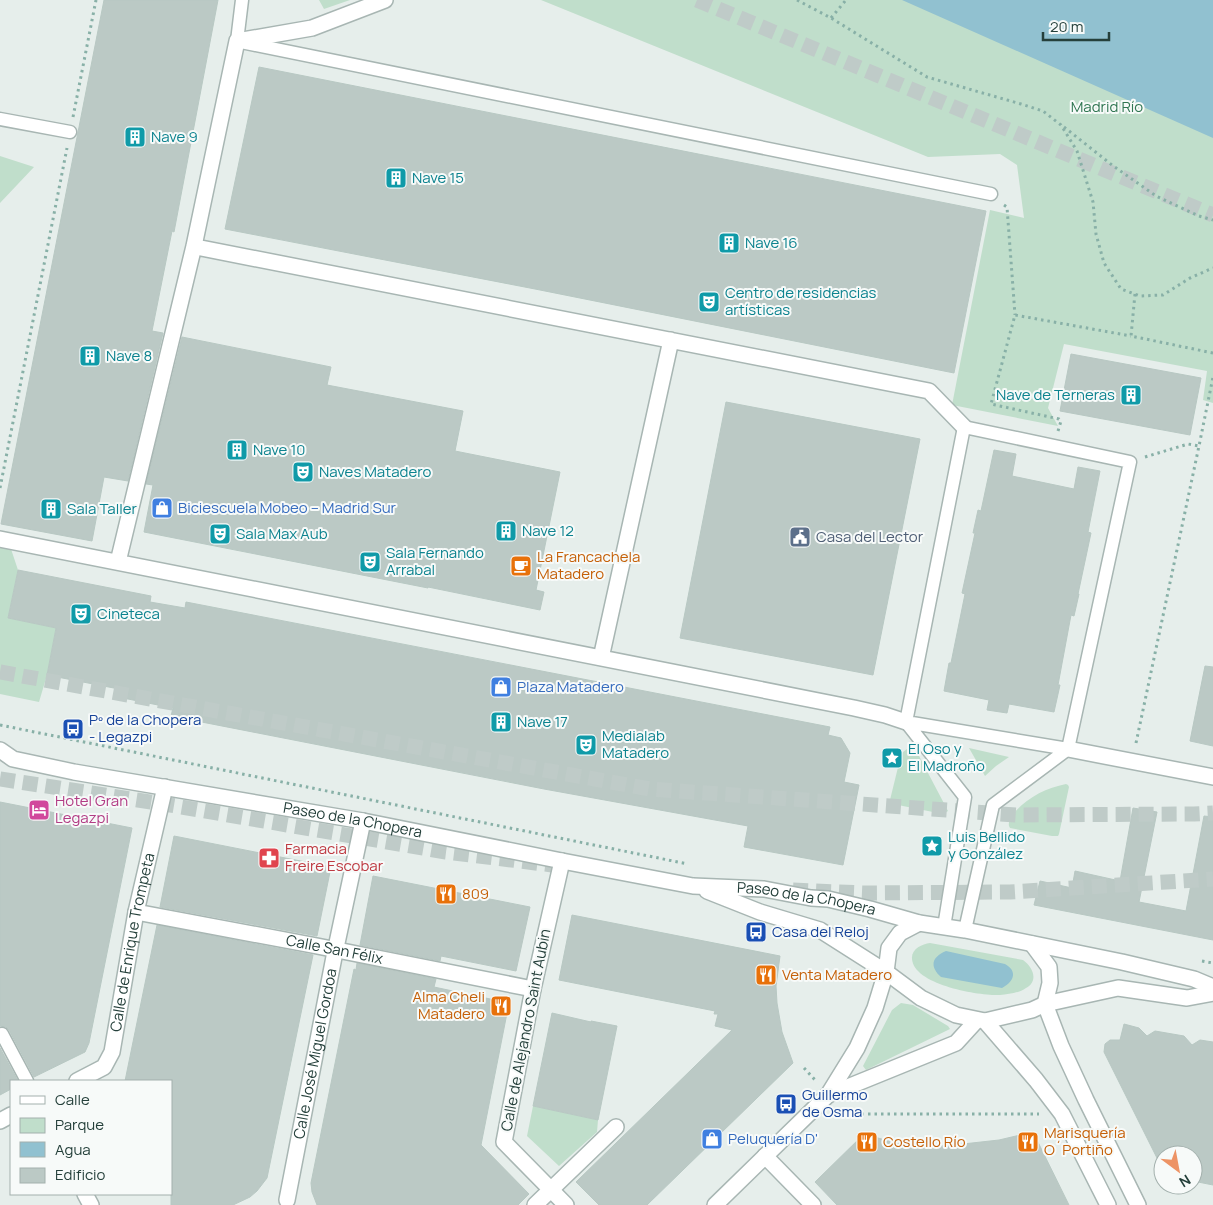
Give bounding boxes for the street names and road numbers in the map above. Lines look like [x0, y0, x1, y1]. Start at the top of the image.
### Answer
street label: Paseo de la Chopera [282, 797, 424, 843]
street label: Calle de Enrique Trompeta [105, 851, 159, 1033]
street label: Paseo de la Chopera [736, 877, 878, 920]
street label: Calle de Alejandro Saint Aubin [496, 927, 555, 1133]
street label: Calle San Félix [284, 929, 385, 969]
street label: Calle José Miguel Gordoa [288, 967, 342, 1141]

